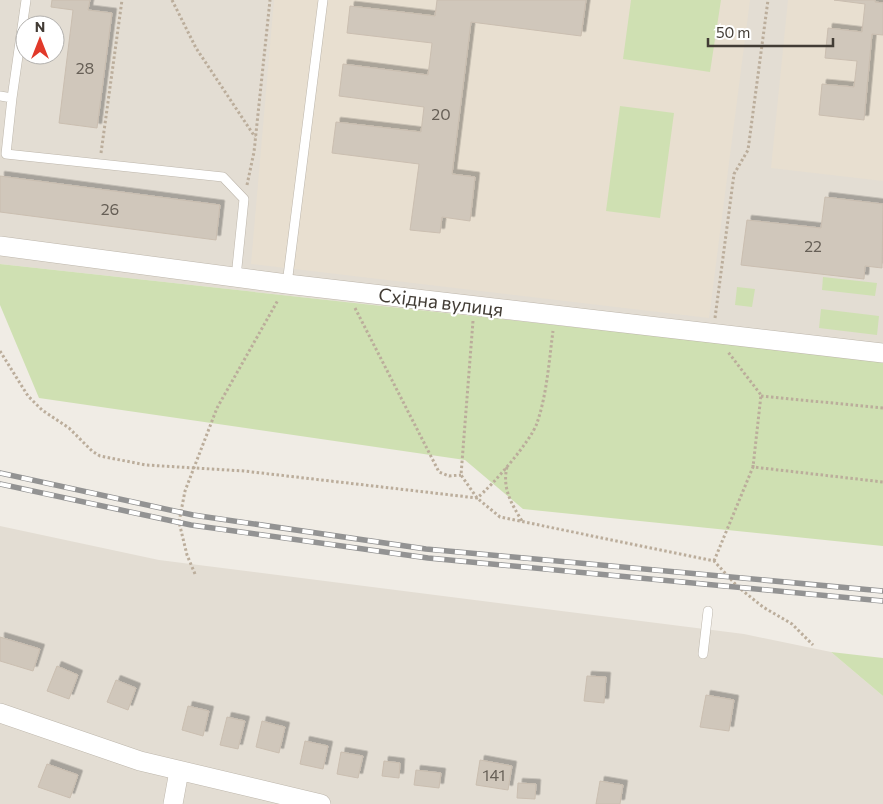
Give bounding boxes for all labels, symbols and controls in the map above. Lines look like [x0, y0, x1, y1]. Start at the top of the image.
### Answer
north arrow [15, 15, 65, 65]
scale bar [708, 15, 833, 47]
text: N [35, 18, 45, 35]
text: 50 m [716, 23, 750, 41]
house number: 28 [76, 58, 94, 77]
house number: 20 [431, 104, 451, 123]
house number: 26 [101, 199, 119, 218]
house number: 22 [804, 236, 822, 255]
street label: Східна вулиця [377, 282, 505, 321]
house number: 141 [483, 765, 505, 784]

